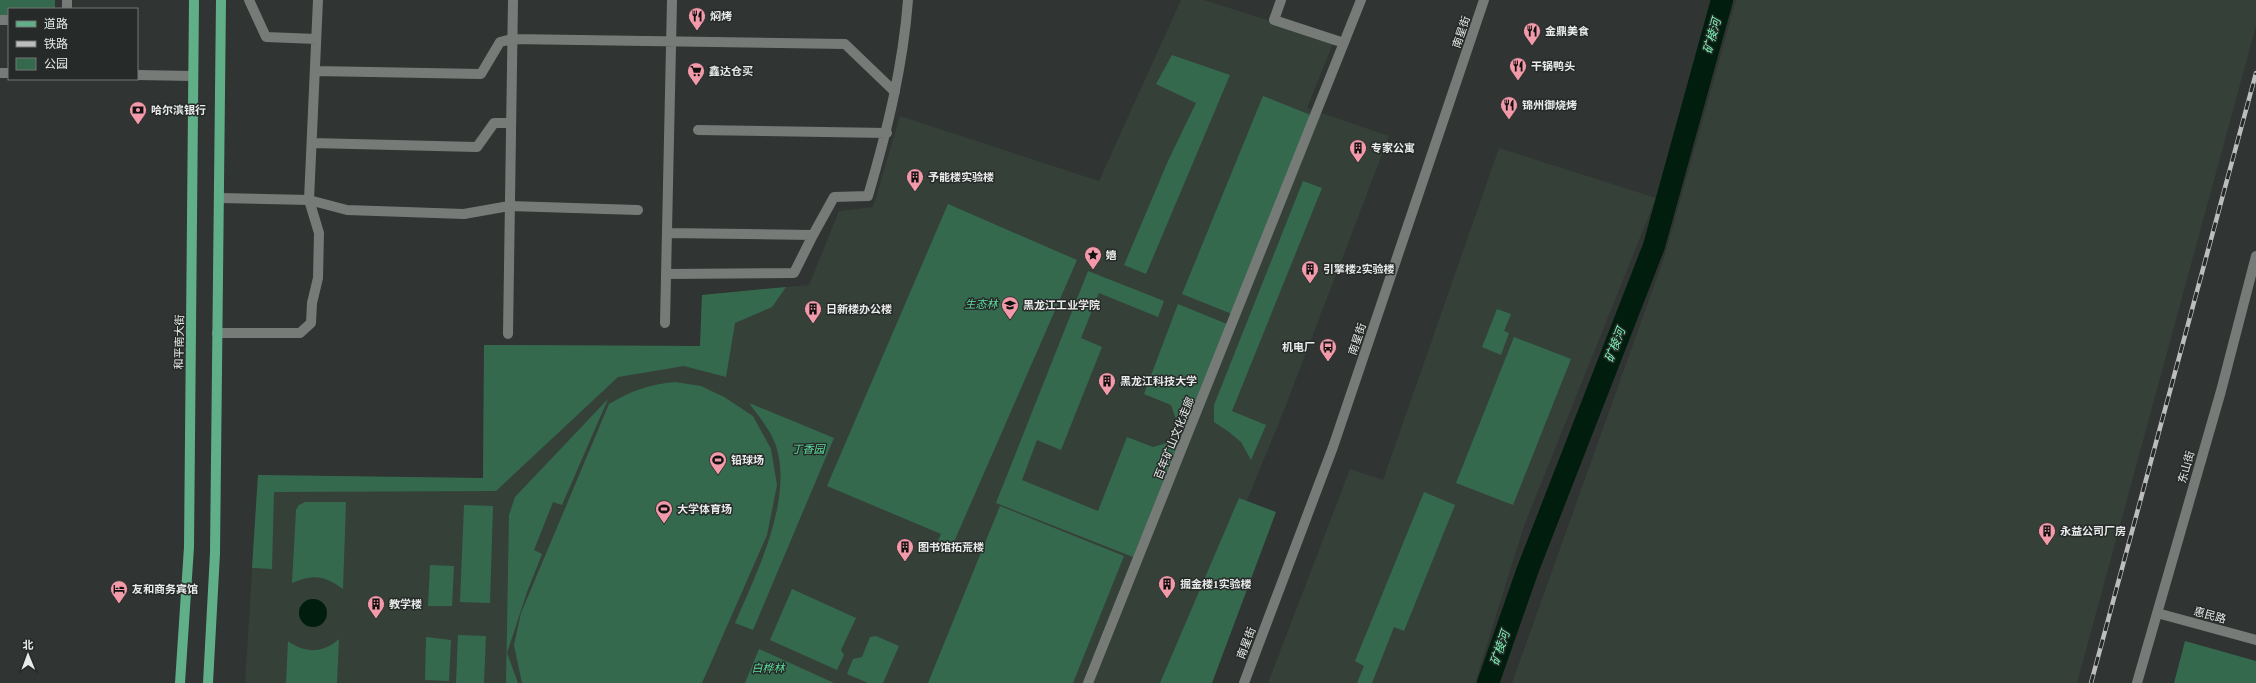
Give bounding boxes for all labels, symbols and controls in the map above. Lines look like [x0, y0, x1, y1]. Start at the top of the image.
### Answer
restaurant icon: 焖烤 [687, 6, 707, 31]
legend [8, 8, 138, 80]
place label: 焖烤 [710, 10, 732, 22]
street label: 南星街 [1450, 14, 1472, 50]
water label: 矿棱河 [1700, 15, 1724, 55]
text: 道路 [44, 17, 68, 31]
restaurant icon: 金鼎美食 [1522, 21, 1542, 46]
place label: 金鼎美食 [1545, 25, 1589, 37]
text: 铁路 [44, 37, 68, 51]
restaurant icon: 干锅鸭头 [1508, 56, 1528, 81]
text: 公园 [44, 57, 68, 71]
place label: 干锅鸭头 [1531, 60, 1575, 72]
supermarket icon: 鑫达仓买 [686, 61, 706, 86]
place label: 鑫达仓买 [709, 65, 753, 77]
restaurant icon: 锦州御烧烤 [1499, 95, 1519, 120]
place label: 锦州御烧烤 [1522, 99, 1577, 111]
bank icon: 哈尔滨银行 [128, 100, 148, 125]
place label: 哈尔滨银行 [151, 104, 206, 116]
building icon: 专家公寓 [1348, 138, 1368, 163]
place label: 专家公寓 [1371, 142, 1415, 154]
building icon: 予能楼实验楼 [905, 167, 925, 192]
place label: 予能楼实验楼 [928, 171, 994, 183]
place icon: 嬉 [1083, 245, 1103, 270]
place label: 嬉 [1106, 249, 1117, 261]
building icon: 引擎楼2实验楼 [1300, 259, 1320, 284]
place label: 引擎楼2实验楼 [1323, 263, 1395, 275]
school or university icon: 黑龙江工业学院 [1000, 295, 1020, 320]
park label: 生态林 [965, 298, 999, 310]
building icon: 日新楼办公楼 [803, 299, 823, 324]
place label: 黑龙江工业学院 [1023, 299, 1100, 311]
place label: 日新楼办公楼 [826, 303, 892, 315]
street label: 和平南大街 [173, 314, 185, 370]
street label: 南星街 [1346, 321, 1368, 357]
water label: 矿棱河 [1602, 324, 1629, 364]
bus stop icon: 机电厂 [1318, 337, 1338, 362]
place label: 机电厂 [1282, 341, 1315, 353]
building icon: 黑龙江科技大学 [1097, 371, 1117, 396]
place label: 黑龙江科技大学 [1120, 375, 1197, 387]
street label: 百年矿山文化走廊 [1152, 395, 1196, 481]
park label: 丁香园 [792, 443, 826, 455]
street label: 东山街 [2176, 449, 2196, 485]
sports icon: 铅球场 [708, 450, 728, 475]
place label: 铅球场 [731, 454, 764, 466]
sports icon: 大学体育场 [654, 499, 674, 524]
place label: 大学体育场 [677, 503, 732, 515]
building icon: 永益公司厂房 [2037, 521, 2057, 546]
place label: 永益公司厂房 [2060, 525, 2126, 537]
building icon: 图书馆拓荒楼 [895, 537, 915, 562]
place label: 图书馆拓荒楼 [918, 541, 984, 553]
building icon: 掘金楼1实验楼 [1157, 574, 1177, 599]
place label: 掘金楼1实验楼 [1180, 578, 1252, 590]
hotel icon: 友和商务宾馆 [109, 579, 129, 604]
place label: 友和商务宾馆 [132, 583, 198, 595]
building icon: 教学楼 [366, 594, 386, 619]
place label: 教学楼 [389, 598, 422, 610]
street label: 惠民路 [2193, 605, 2227, 625]
street label: 南星街 [1234, 625, 1258, 661]
water label: 矿棱河 [1488, 627, 1513, 667]
north arrow [8, 635, 48, 675]
text: 北 [22, 639, 33, 651]
park label: 白桦林 [752, 662, 786, 674]

